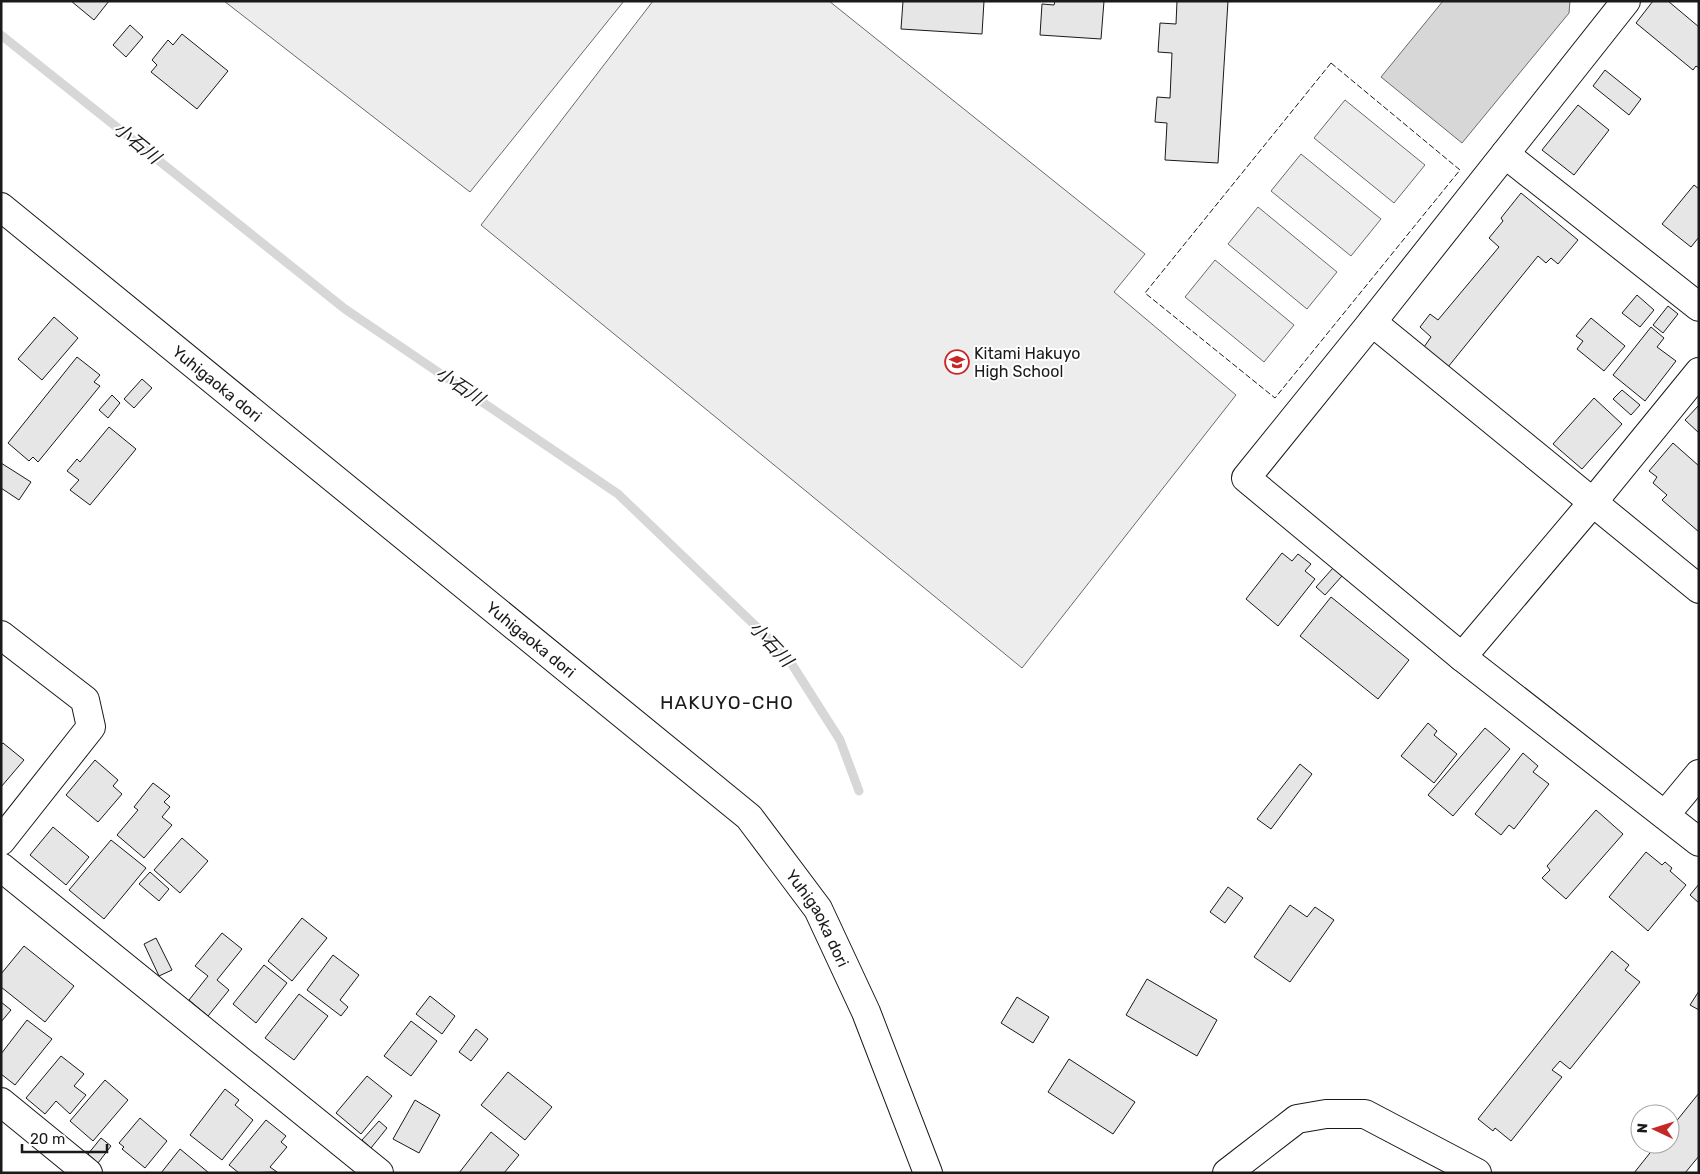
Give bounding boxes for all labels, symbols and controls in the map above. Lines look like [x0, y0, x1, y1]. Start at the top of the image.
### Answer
water label: 小石川 [109, 117, 166, 170]
street label: Yuhigaoka dori [168, 342, 265, 426]
place label: Kitami Hakuyo High School [974, 344, 1080, 381]
school or university icon: Kitami Hakuyo High School [944, 349, 970, 375]
water label: 小石川 [431, 362, 490, 411]
street label: Yuhigaoka dori [482, 598, 579, 682]
water label: 小石川 [745, 617, 799, 673]
district label: HAKUYO-CHO [660, 691, 794, 714]
street label: Yuhigaoka dori [782, 866, 853, 970]
north arrow [1630, 1104, 1680, 1154]
scale bar [22, 1122, 108, 1154]
text: N [1634, 1123, 1651, 1134]
text: 20 m [30, 1130, 65, 1148]

